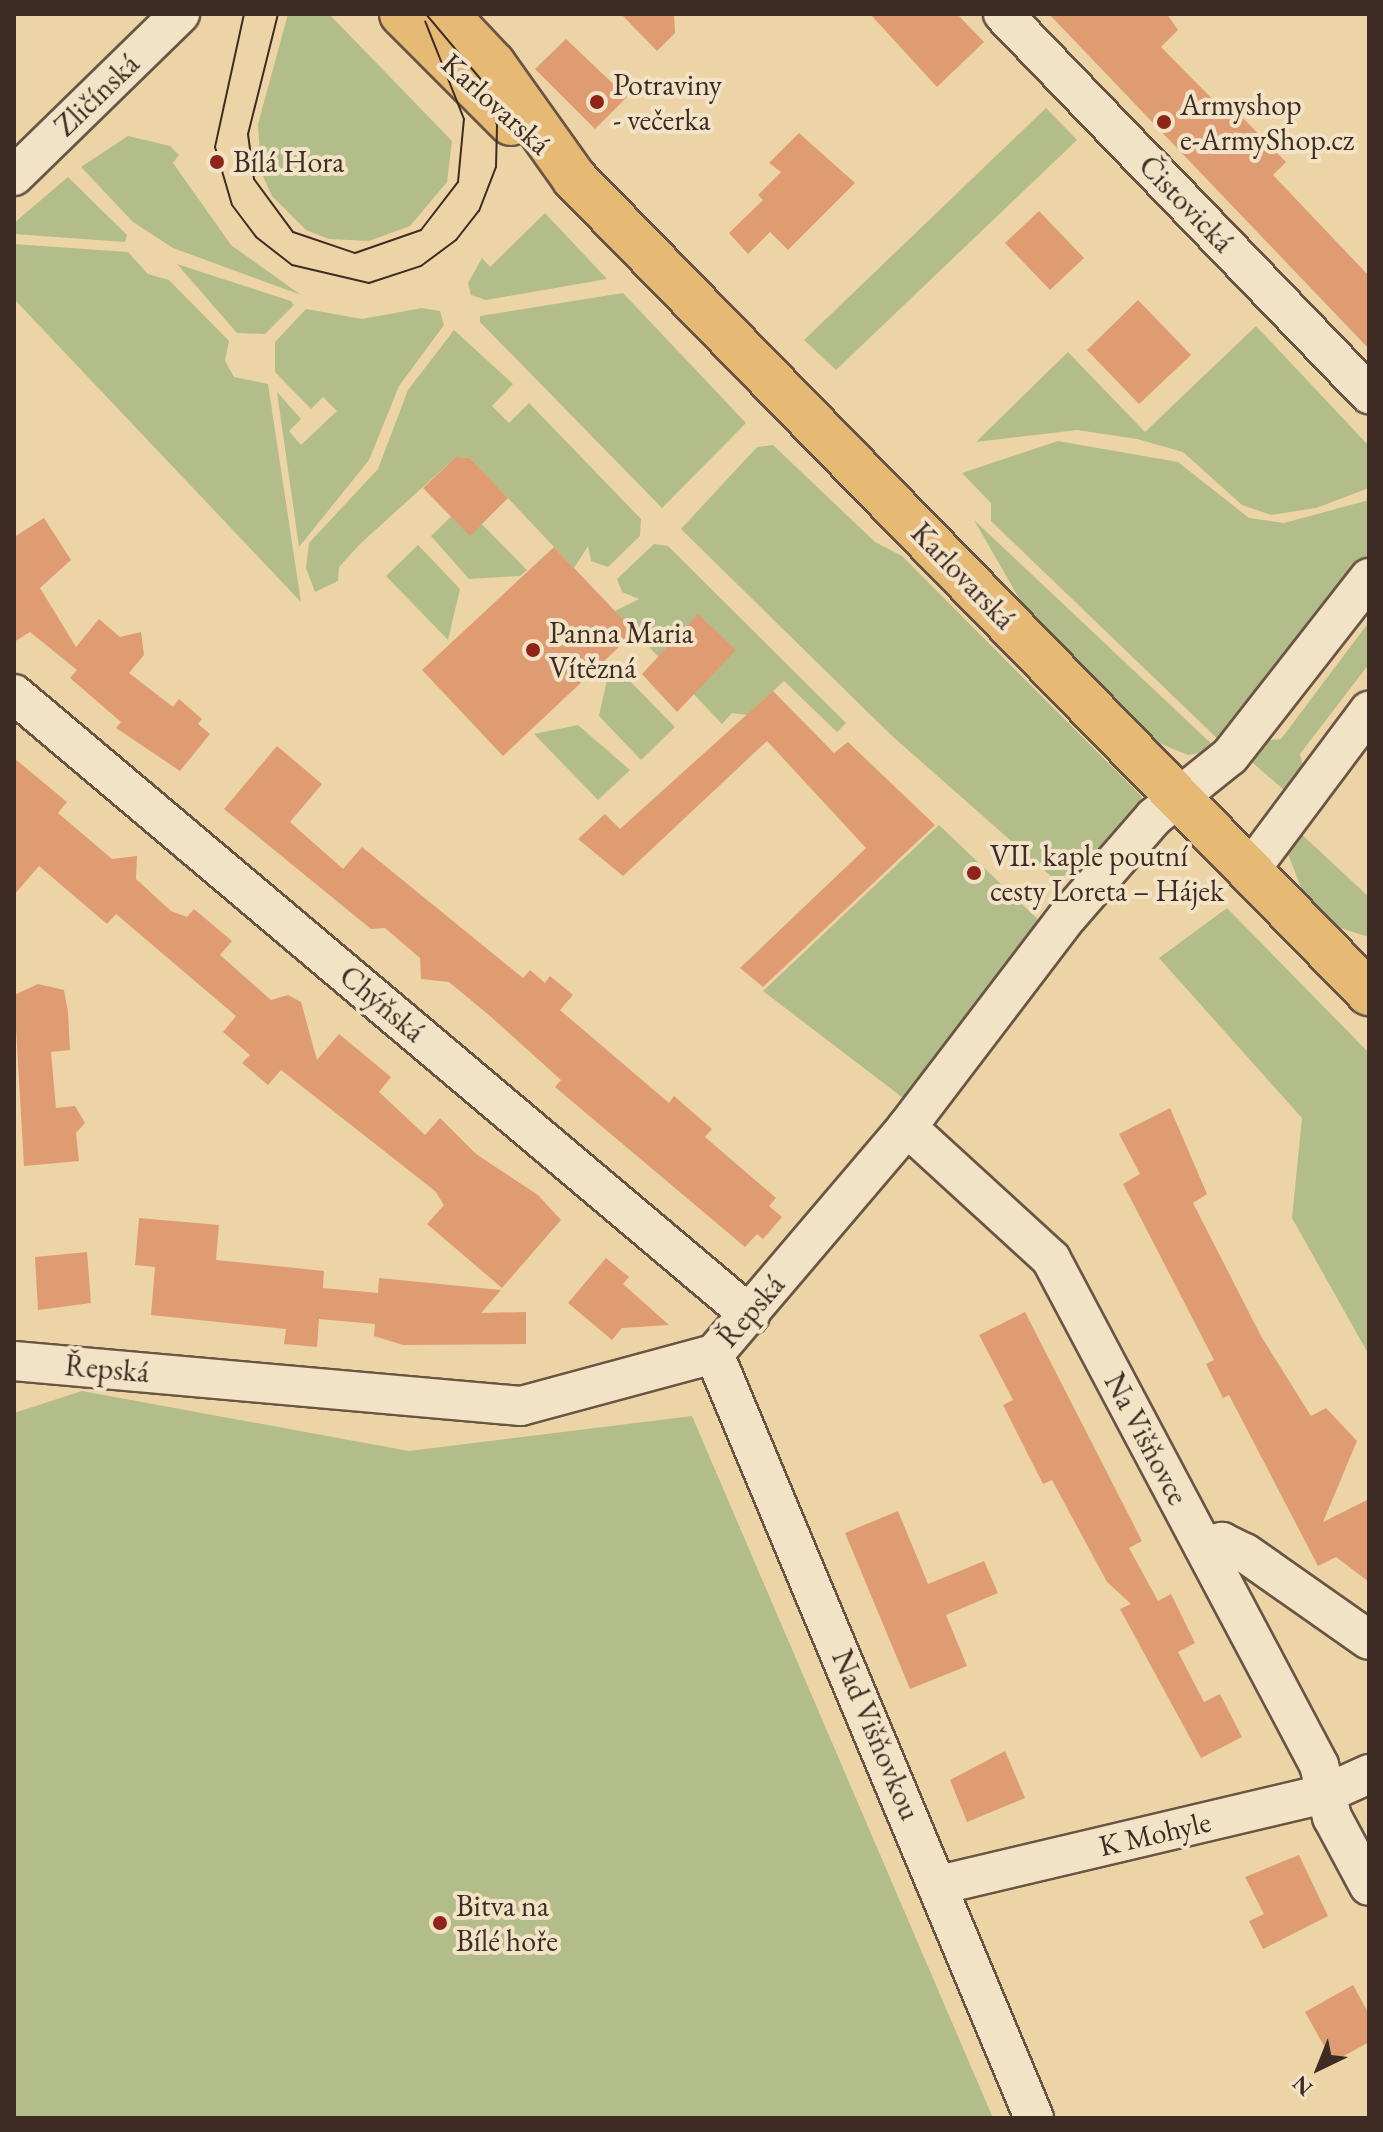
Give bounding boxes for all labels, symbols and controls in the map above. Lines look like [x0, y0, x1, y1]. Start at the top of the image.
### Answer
street label: Zličínská [47, 46, 147, 144]
street label: Karlovarská [434, 46, 558, 162]
place label: Potraviny - večerka [613, 67, 722, 138]
place label: Armyshop e-ArmyShop.cz [1180, 87, 1354, 158]
marker: Potraviny - večerka [588, 93, 606, 111]
marker: Armyshop e-ArmyShop.cz [1155, 113, 1173, 131]
place label: Bílá Hora [233, 144, 344, 180]
street label: Čistovická [1131, 148, 1241, 260]
marker: Bílá Hora [208, 153, 226, 171]
street label: Karlovarská [903, 515, 1023, 637]
place label: Panna Maria Vítězná [549, 615, 693, 686]
marker: Panna Maria Vítězná [524, 641, 542, 659]
place label: Ⅶ. kaple poutní cesty Loreta – Hájek [990, 838, 1224, 908]
marker: Ⅶ. kaple poutní cesty Loreta – Hájek [965, 864, 983, 882]
street label: Chýňská [332, 958, 432, 1050]
street label: Řepská [710, 1267, 792, 1355]
street label: Řepská [63, 1347, 151, 1391]
street label: Na Višňovce [1096, 1367, 1196, 1511]
street label: Nad Višňovkou [824, 1644, 928, 1826]
street label: K Mohyle [1096, 1804, 1214, 1864]
place label: Bitva na Bílé hoře [456, 1888, 558, 1958]
marker: Bitva na Bílé hoře [431, 1914, 449, 1932]
north arrow [1279, 2028, 1359, 2108]
text: N [1286, 2069, 1319, 2103]

